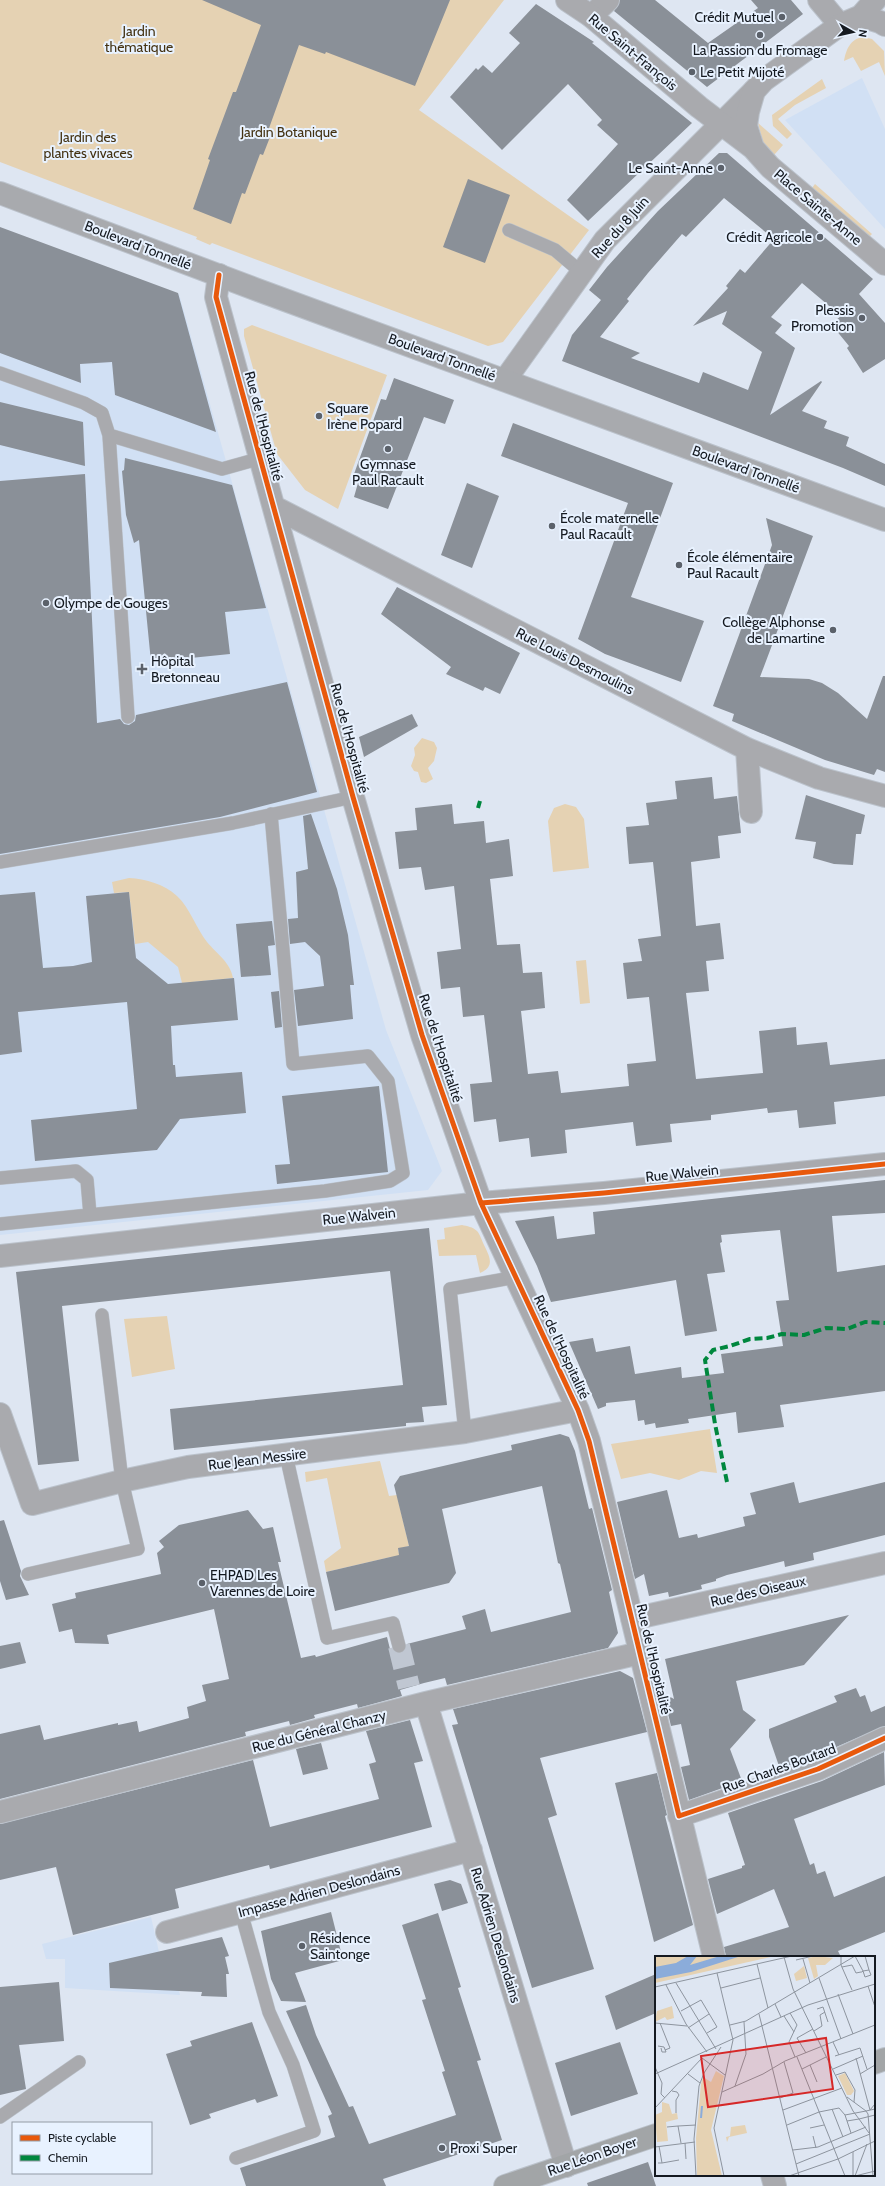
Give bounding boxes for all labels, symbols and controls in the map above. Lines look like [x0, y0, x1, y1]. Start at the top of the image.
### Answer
place label: Crédit Mutuel [694, 8, 775, 26]
street label: Rue Saint-François [585, 10, 681, 95]
marker: Crédit Mutuel [777, 12, 787, 22]
north arrow [833, 12, 873, 52]
park label: Jardin thématique [105, 22, 173, 56]
text: N [855, 29, 870, 38]
marker: La Passion du Fromage [755, 30, 765, 40]
place label: La Passion du Fromage [693, 41, 827, 59]
place label: Le Petit Mijoté [700, 63, 784, 81]
marker: Le Petit Mijoté [687, 67, 697, 77]
park label: Jardin Botanique [240, 123, 337, 141]
park label: Jardin des plantes vivaces [44, 128, 133, 162]
place label: Le Saint-Anne [628, 159, 713, 177]
marker: Le Saint-Anne [716, 163, 726, 173]
street label: Place Sainte-Anne [770, 165, 866, 249]
street label: Rue du 8 Juin [587, 192, 653, 262]
street label: Boulevard Tonnellé [82, 216, 194, 274]
place label: Crédit Agricole [726, 228, 812, 246]
marker: Crédit Agricole [815, 232, 825, 242]
place label: Plessis Promotion [791, 301, 854, 335]
marker: Plessis Promotion [857, 313, 867, 323]
street label: Boulevard Tonnellé [386, 329, 498, 385]
street label: Rue de l'Hospitalité [241, 369, 287, 483]
place label: Square Irène Popard [327, 399, 402, 433]
marker: Square Irène Popard [314, 411, 324, 421]
street label: Boulevard Tonnellé [690, 441, 802, 497]
marker: Gymnase Paul Racault [383, 444, 393, 454]
place label: Gymnase Paul Racault [352, 455, 424, 489]
place label: École maternelle Paul Racault [560, 509, 659, 543]
marker: École maternelle Paul Racault [547, 521, 557, 531]
place label: École élémentaire Paul Racault [687, 548, 793, 582]
marker: École élémentaire Paul Racault [674, 560, 684, 570]
place label: Olympe de Gouges [54, 594, 168, 612]
marker: Olympe de Gouges [41, 598, 51, 608]
place label: Collège Alphonse de Lamartine [722, 613, 825, 647]
street label: Rue Louis Desmoulins [513, 623, 637, 699]
marker: Collège Alphonse de Lamartine [828, 625, 838, 635]
place label: Hôpital Bretonneau [151, 652, 220, 686]
marker: Hôpital Bretonneau [136, 663, 148, 675]
street label: Rue de l'Hospitalité [327, 681, 373, 795]
street label: Rue de l'Hospitalité [415, 991, 467, 1105]
street label: Rue Walvein [645, 1160, 720, 1186]
street label: Rue Walvein [322, 1203, 397, 1229]
street label: Rue de l'Hospitalité [530, 1292, 594, 1402]
street label: Rue Jean Messire [207, 1444, 307, 1474]
place label: EHPAD Les Varennes de Loire [210, 1566, 315, 1600]
street label: Rue des Oiseaux [709, 1571, 808, 1611]
marker: EHPAD Les Varennes de Loire [197, 1578, 207, 1588]
street label: Rue de l'Hospitalité [633, 1602, 675, 1716]
street label: Rue du Général Chanzy [250, 1706, 388, 1756]
street label: Rue Charles Boutard [720, 1739, 838, 1797]
street label: Impasse Adrien Deslondains [236, 1861, 402, 1921]
street label: Rue Adrien Deslondains [467, 1865, 525, 2005]
place label: Résidence Saintonge [310, 1929, 370, 1963]
marker: Résidence Saintonge [297, 1941, 307, 1951]
inset map [655, 1956, 875, 2176]
legend [12, 2122, 152, 2174]
text: Piste cyclable [48, 2130, 116, 2145]
street label: Rue Léon Boyer [545, 2132, 639, 2180]
place label: Proxi Super [450, 2139, 518, 2157]
marker: Proxi Super [437, 2143, 447, 2153]
text: Chemin [48, 2150, 88, 2165]

